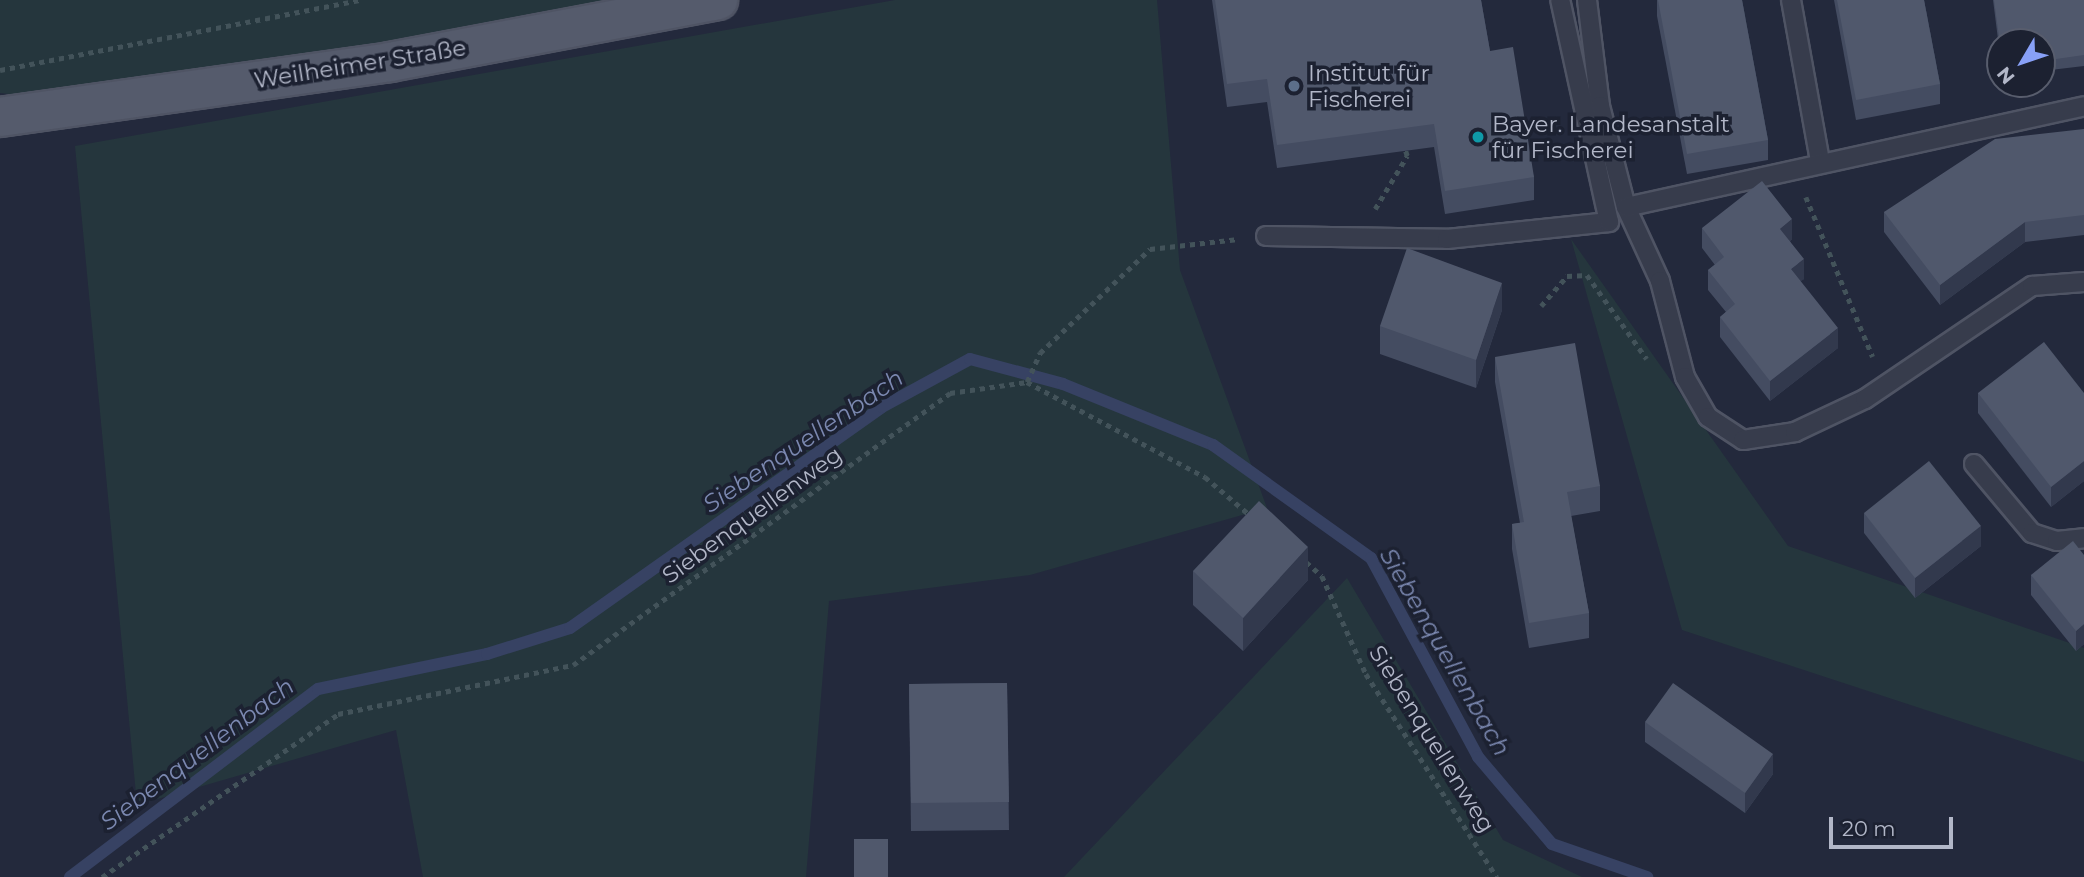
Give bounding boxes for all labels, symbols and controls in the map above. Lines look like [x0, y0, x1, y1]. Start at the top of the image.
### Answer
north arrow [1986, 28, 2056, 98]
street label: Weilheimer Straße [252, 34, 468, 94]
place label: Institut für Fischerei [1308, 59, 1430, 113]
text: N [1992, 62, 2020, 88]
marker: Institut für Fischerei [1286, 78, 1302, 94]
place label: Bayer. Landesanstalt für Fischerei [1492, 110, 1730, 164]
marker: Bayer. Landesanstalt für Fischerei [1470, 129, 1486, 145]
water label: Siebenquellenbach [697, 363, 909, 519]
street label: Siebenquellenweg [657, 441, 847, 589]
water label: Siebenquellenbach [1374, 543, 1516, 761]
street label: Siebenquellenweg [1363, 640, 1501, 838]
water label: Siebenquellenbach [94, 672, 300, 836]
scale bar [1832, 804, 1956, 848]
text: 20 m [1842, 816, 1896, 841]

